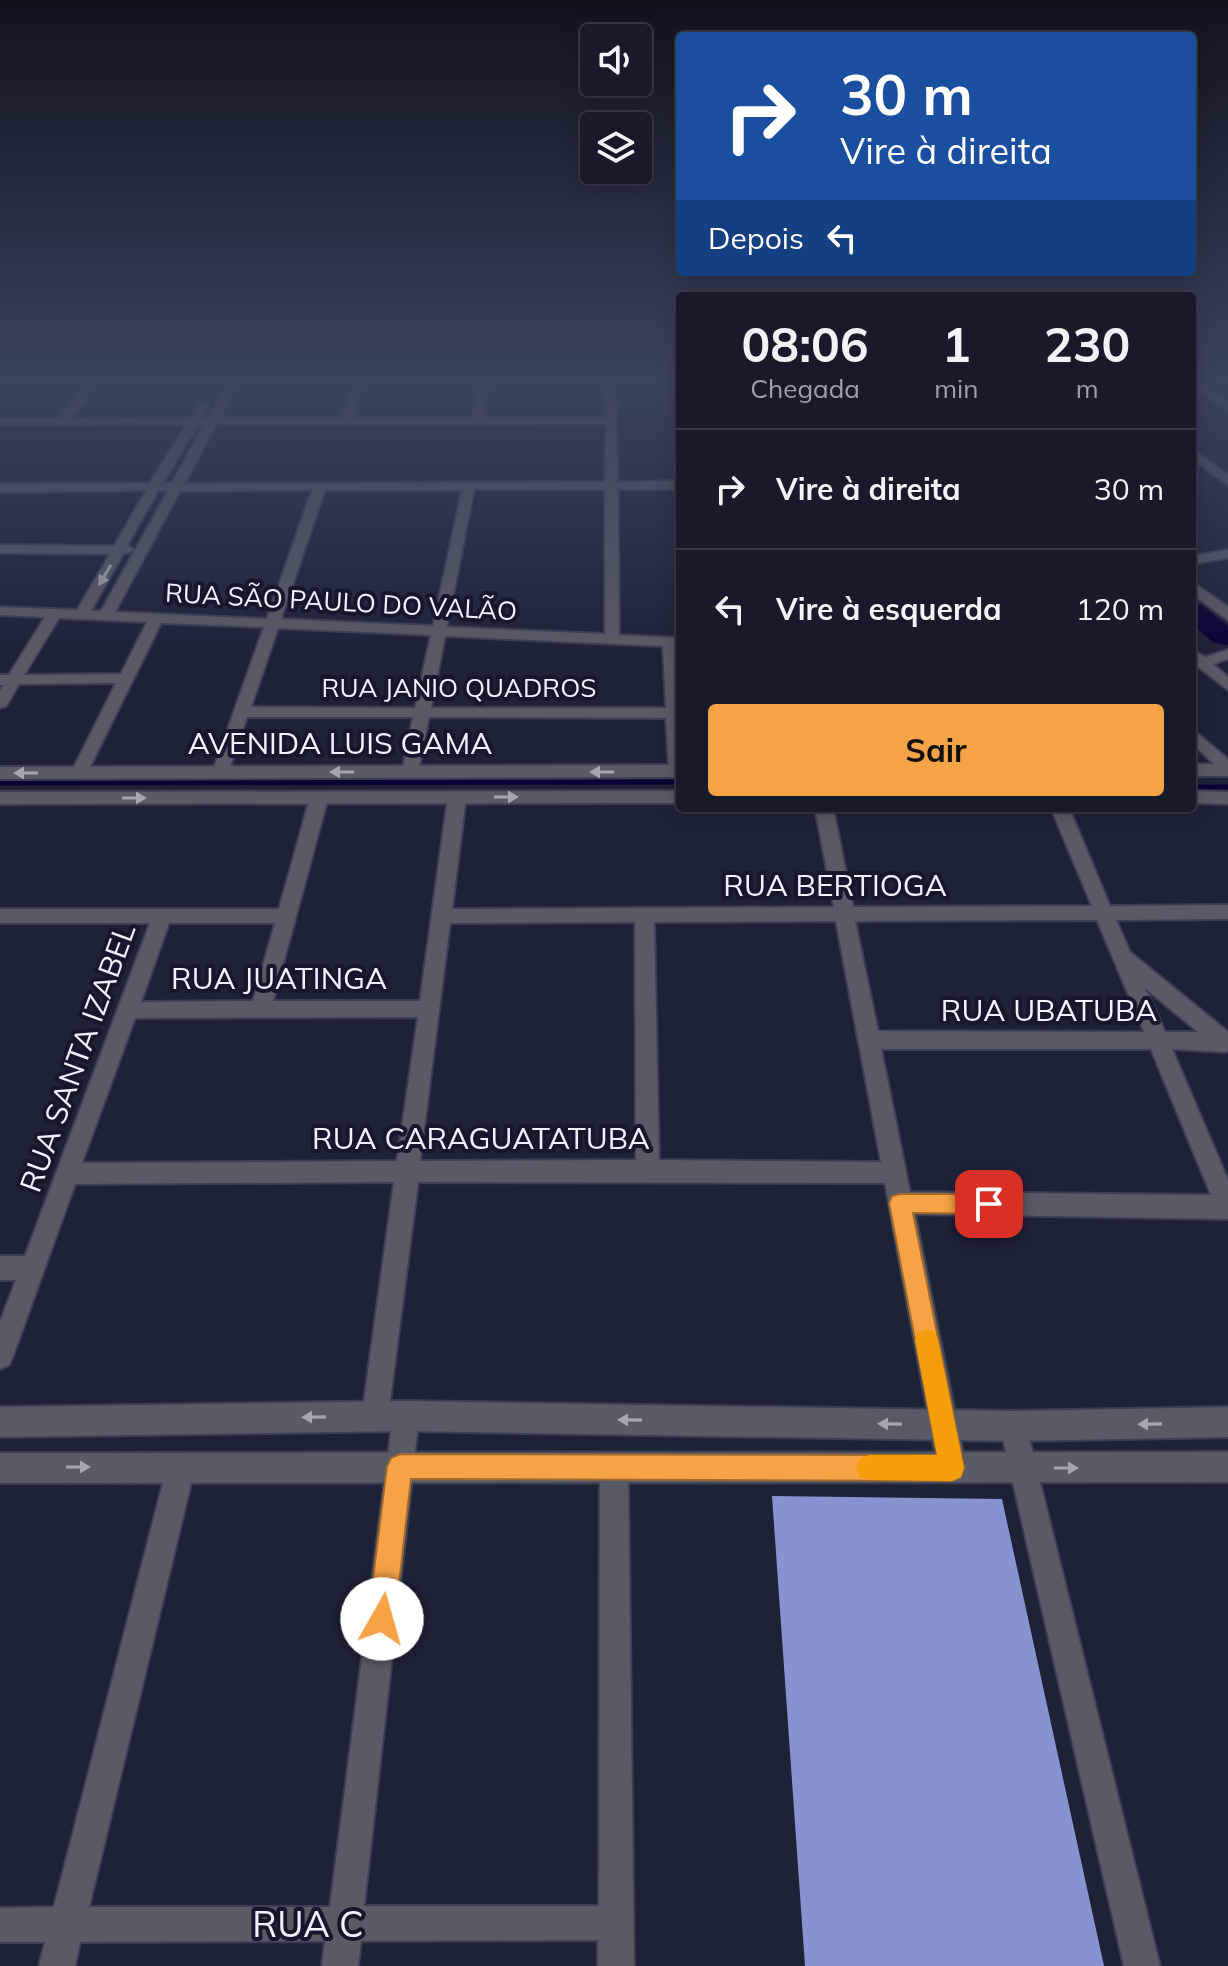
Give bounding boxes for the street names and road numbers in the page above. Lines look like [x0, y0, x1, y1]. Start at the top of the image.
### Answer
street label: RUA SÃO PAULO DO VALÃO [164, 576, 518, 627]
street label: RUA JANIO QUADROS [321, 671, 597, 704]
street label: AVENIDA LUIS GAMA [188, 724, 492, 762]
street label: RUA BERTIOGA [723, 866, 947, 904]
street label: RUA SANTA IZABEL [11, 918, 143, 1197]
street label: RUA JUATINGA [171, 959, 387, 997]
street label: RUA UBATUBA [941, 991, 1157, 1029]
street label: RUA CARAGUATATUBA [312, 1119, 650, 1157]
street label: RUA C [252, 1901, 364, 1946]

